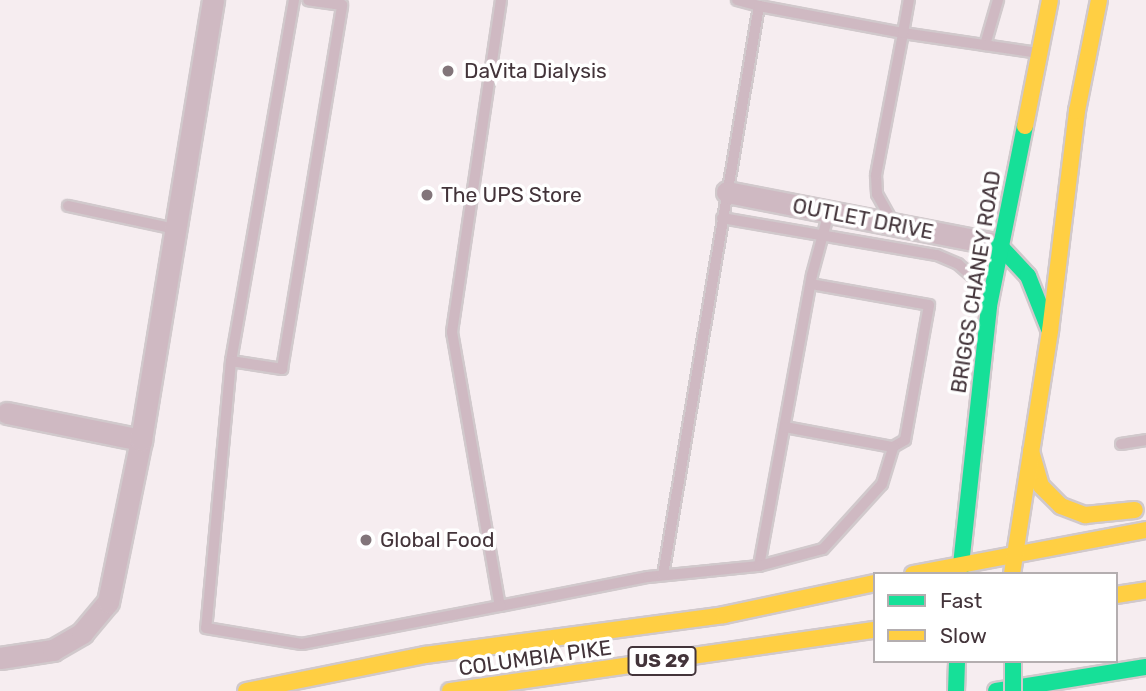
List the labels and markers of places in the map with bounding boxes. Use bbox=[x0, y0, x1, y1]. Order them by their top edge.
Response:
place label: DaVita Dialysis bbox=[464, 58, 607, 84]
marker: DaVita Dialysis bbox=[438, 61, 458, 81]
place label: The UPS Store bbox=[441, 182, 582, 208]
marker: The UPS Store bbox=[419, 187, 435, 203]
place label: Global Food bbox=[380, 527, 494, 553]
marker: Global Food bbox=[358, 532, 374, 548]

